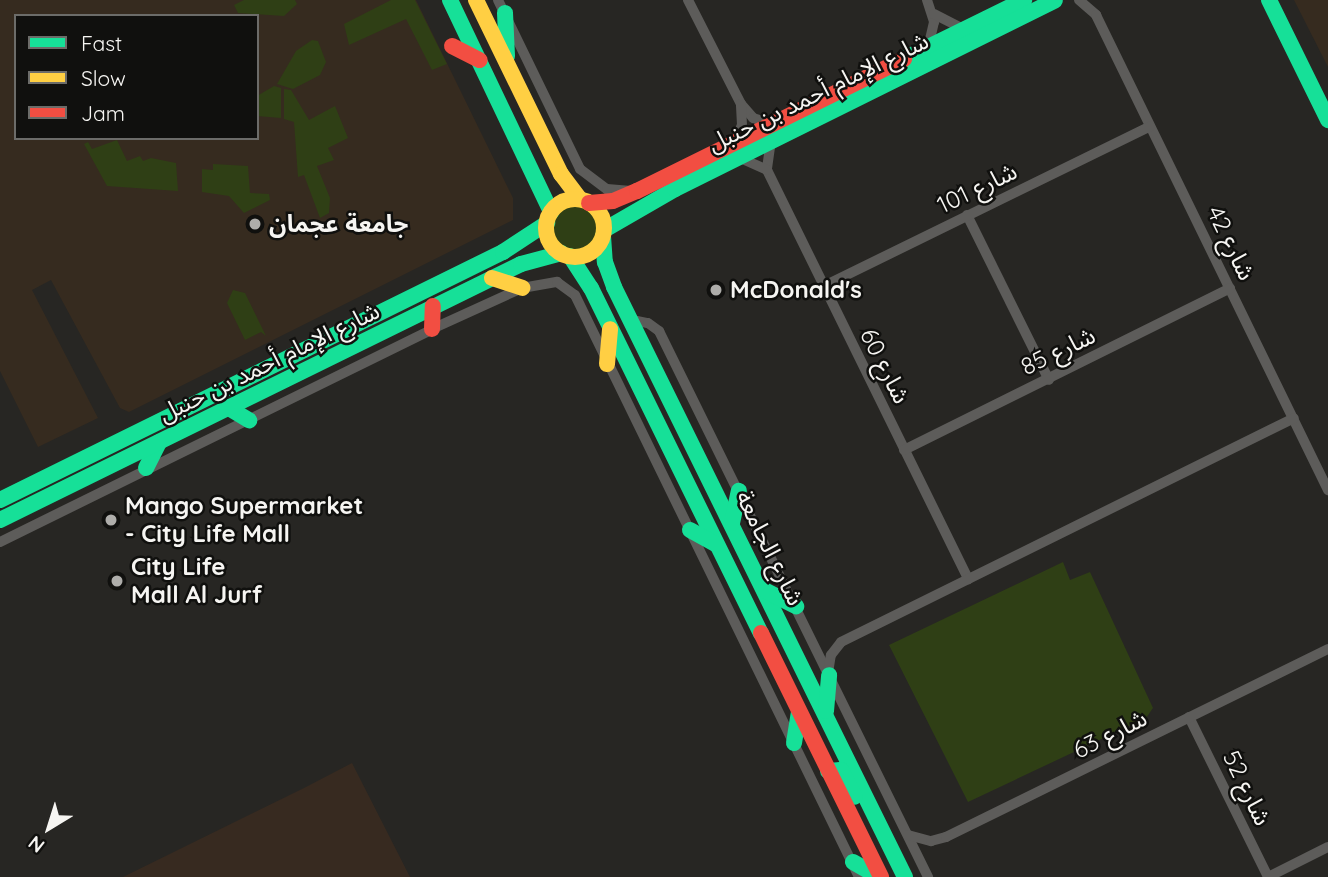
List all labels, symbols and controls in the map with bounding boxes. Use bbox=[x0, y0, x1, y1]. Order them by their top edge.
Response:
legend bbox=[14, 14, 259, 140]
street label: شارع الإمام أحمد بن حنبل bbox=[703, 26, 933, 158]
text: Fast bbox=[81, 30, 122, 56]
text: Slow bbox=[81, 65, 126, 91]
text: Jam bbox=[81, 100, 125, 126]
street label: شارع 101 bbox=[932, 156, 1022, 220]
street label: شارع 42 bbox=[1201, 201, 1261, 285]
place label: جامعة عجمان bbox=[269, 210, 408, 238]
marker: جامعة عجمان bbox=[247, 216, 263, 232]
place label: McDonald's bbox=[730, 276, 862, 304]
marker: McDonald's bbox=[708, 282, 724, 298]
street label: شارع الإمام أحمد بن حنبل bbox=[154, 296, 384, 428]
street label: شارع 85 bbox=[1016, 321, 1100, 381]
street label: شارع 60 bbox=[854, 324, 916, 408]
street label: شارع الجامعة bbox=[730, 486, 810, 610]
place label: Mango Supermarket - City Life Mall bbox=[125, 492, 363, 548]
marker: Mango Supermarket - City Life Mall bbox=[103, 512, 119, 528]
place label: City Life Mall Al Jurf bbox=[131, 553, 262, 609]
marker: City Life Mall Al Jurf bbox=[109, 573, 125, 589]
street label: شارع 63 bbox=[1068, 703, 1152, 765]
street label: شارع 52 bbox=[1217, 746, 1277, 830]
north arrow bbox=[14, 793, 84, 863]
text: N bbox=[23, 831, 49, 858]

